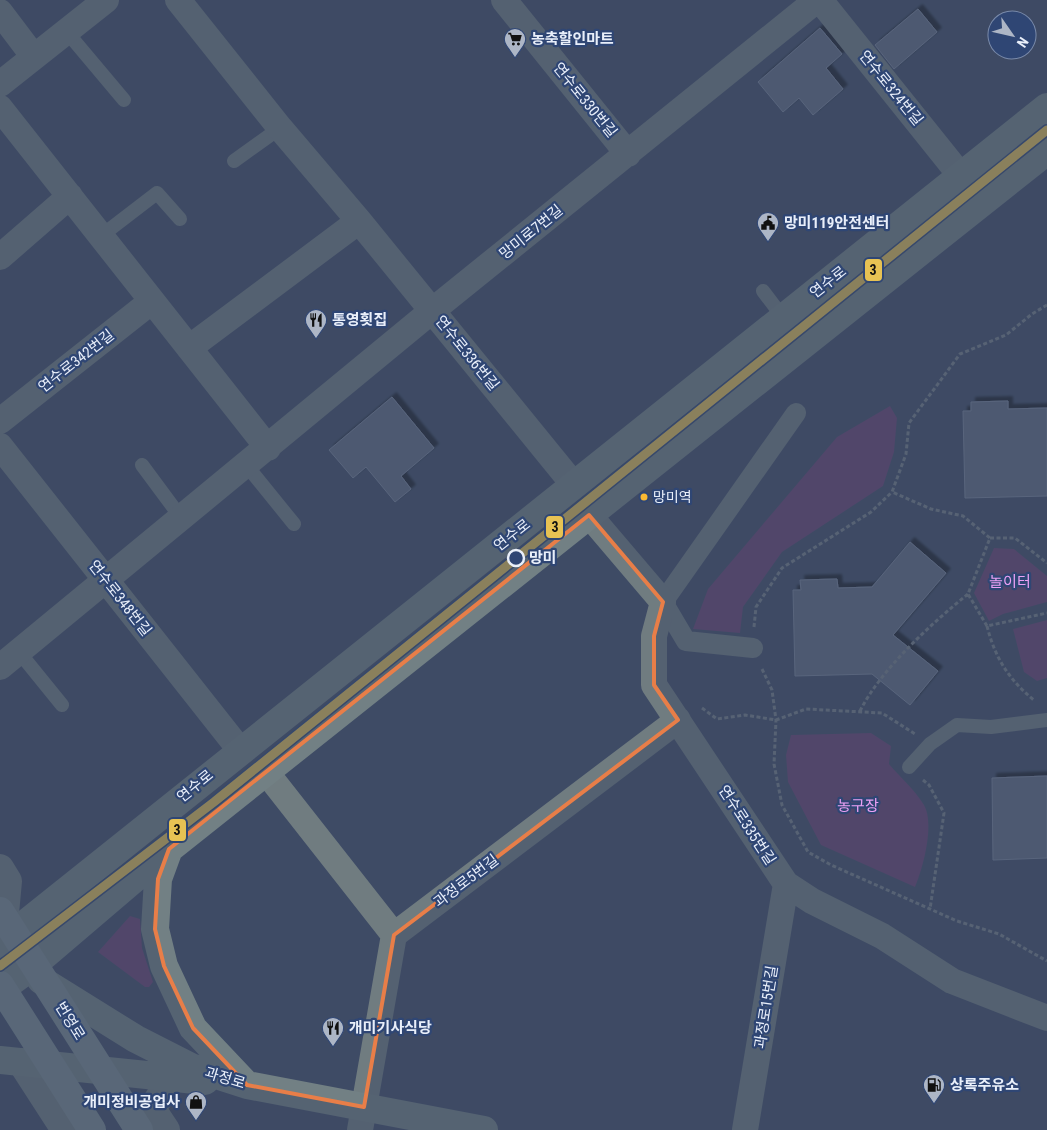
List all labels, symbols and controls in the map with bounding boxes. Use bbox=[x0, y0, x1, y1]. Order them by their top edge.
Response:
north arrow bbox=[987, 10, 1037, 60]
supermarket icon: 농축할인마트 bbox=[503, 27, 527, 58]
place label: 농축할인마트 bbox=[531, 30, 614, 48]
text: N bbox=[1014, 34, 1032, 50]
street label: 연수로324번길 bbox=[855, 47, 927, 129]
street label: 연수로330번길 bbox=[549, 59, 621, 141]
street label: 망미로7번길 bbox=[496, 201, 566, 263]
public building icon: 망미119안전센터 bbox=[756, 211, 780, 242]
place label: 망미119안전센터 bbox=[784, 214, 890, 232]
line badge: 3 bbox=[864, 258, 883, 282]
street label: 연수로 bbox=[806, 262, 850, 302]
text: 3 bbox=[869, 262, 877, 278]
restaurant icon: 통영횟집 bbox=[304, 308, 328, 339]
place label: 통영횟집 bbox=[332, 311, 387, 329]
street label: 연수로336번길 bbox=[431, 312, 503, 394]
street label: 연수로342번길 bbox=[35, 326, 117, 396]
place label: 망미역 bbox=[653, 489, 692, 505]
marker: 망미역 bbox=[639, 492, 649, 502]
street label: 연수로 bbox=[490, 515, 534, 555]
line badge: 3 bbox=[545, 515, 564, 539]
text: 3 bbox=[551, 519, 559, 535]
marker: 망미 bbox=[507, 549, 525, 567]
place label: 망미 bbox=[529, 549, 557, 567]
street label: 연수로348번길 bbox=[85, 557, 155, 639]
park label: 놀이터 bbox=[989, 573, 1031, 591]
street label: 연수로 bbox=[173, 766, 217, 806]
street label: 연수로335번길 bbox=[715, 782, 779, 868]
park label: 농구장 bbox=[837, 797, 879, 815]
line badge: 3 bbox=[168, 818, 187, 842]
text: 3 bbox=[173, 822, 181, 838]
street label: 과정로5번길 bbox=[430, 851, 502, 911]
street label: 과정로15번길 bbox=[751, 964, 781, 1050]
street label: 번영로 bbox=[51, 999, 89, 1043]
restaurant icon: 개미기사식당 bbox=[321, 1016, 345, 1047]
place label: 개미기사식당 bbox=[349, 1019, 432, 1037]
street label: 과정로 bbox=[203, 1063, 247, 1093]
fuel station icon: 상록주유소 bbox=[922, 1073, 946, 1104]
place label: 상록주유소 bbox=[950, 1076, 1019, 1094]
shop icon: 개미정비공업사 bbox=[184, 1090, 208, 1121]
place label: 개미정비공업사 bbox=[83, 1093, 180, 1111]

